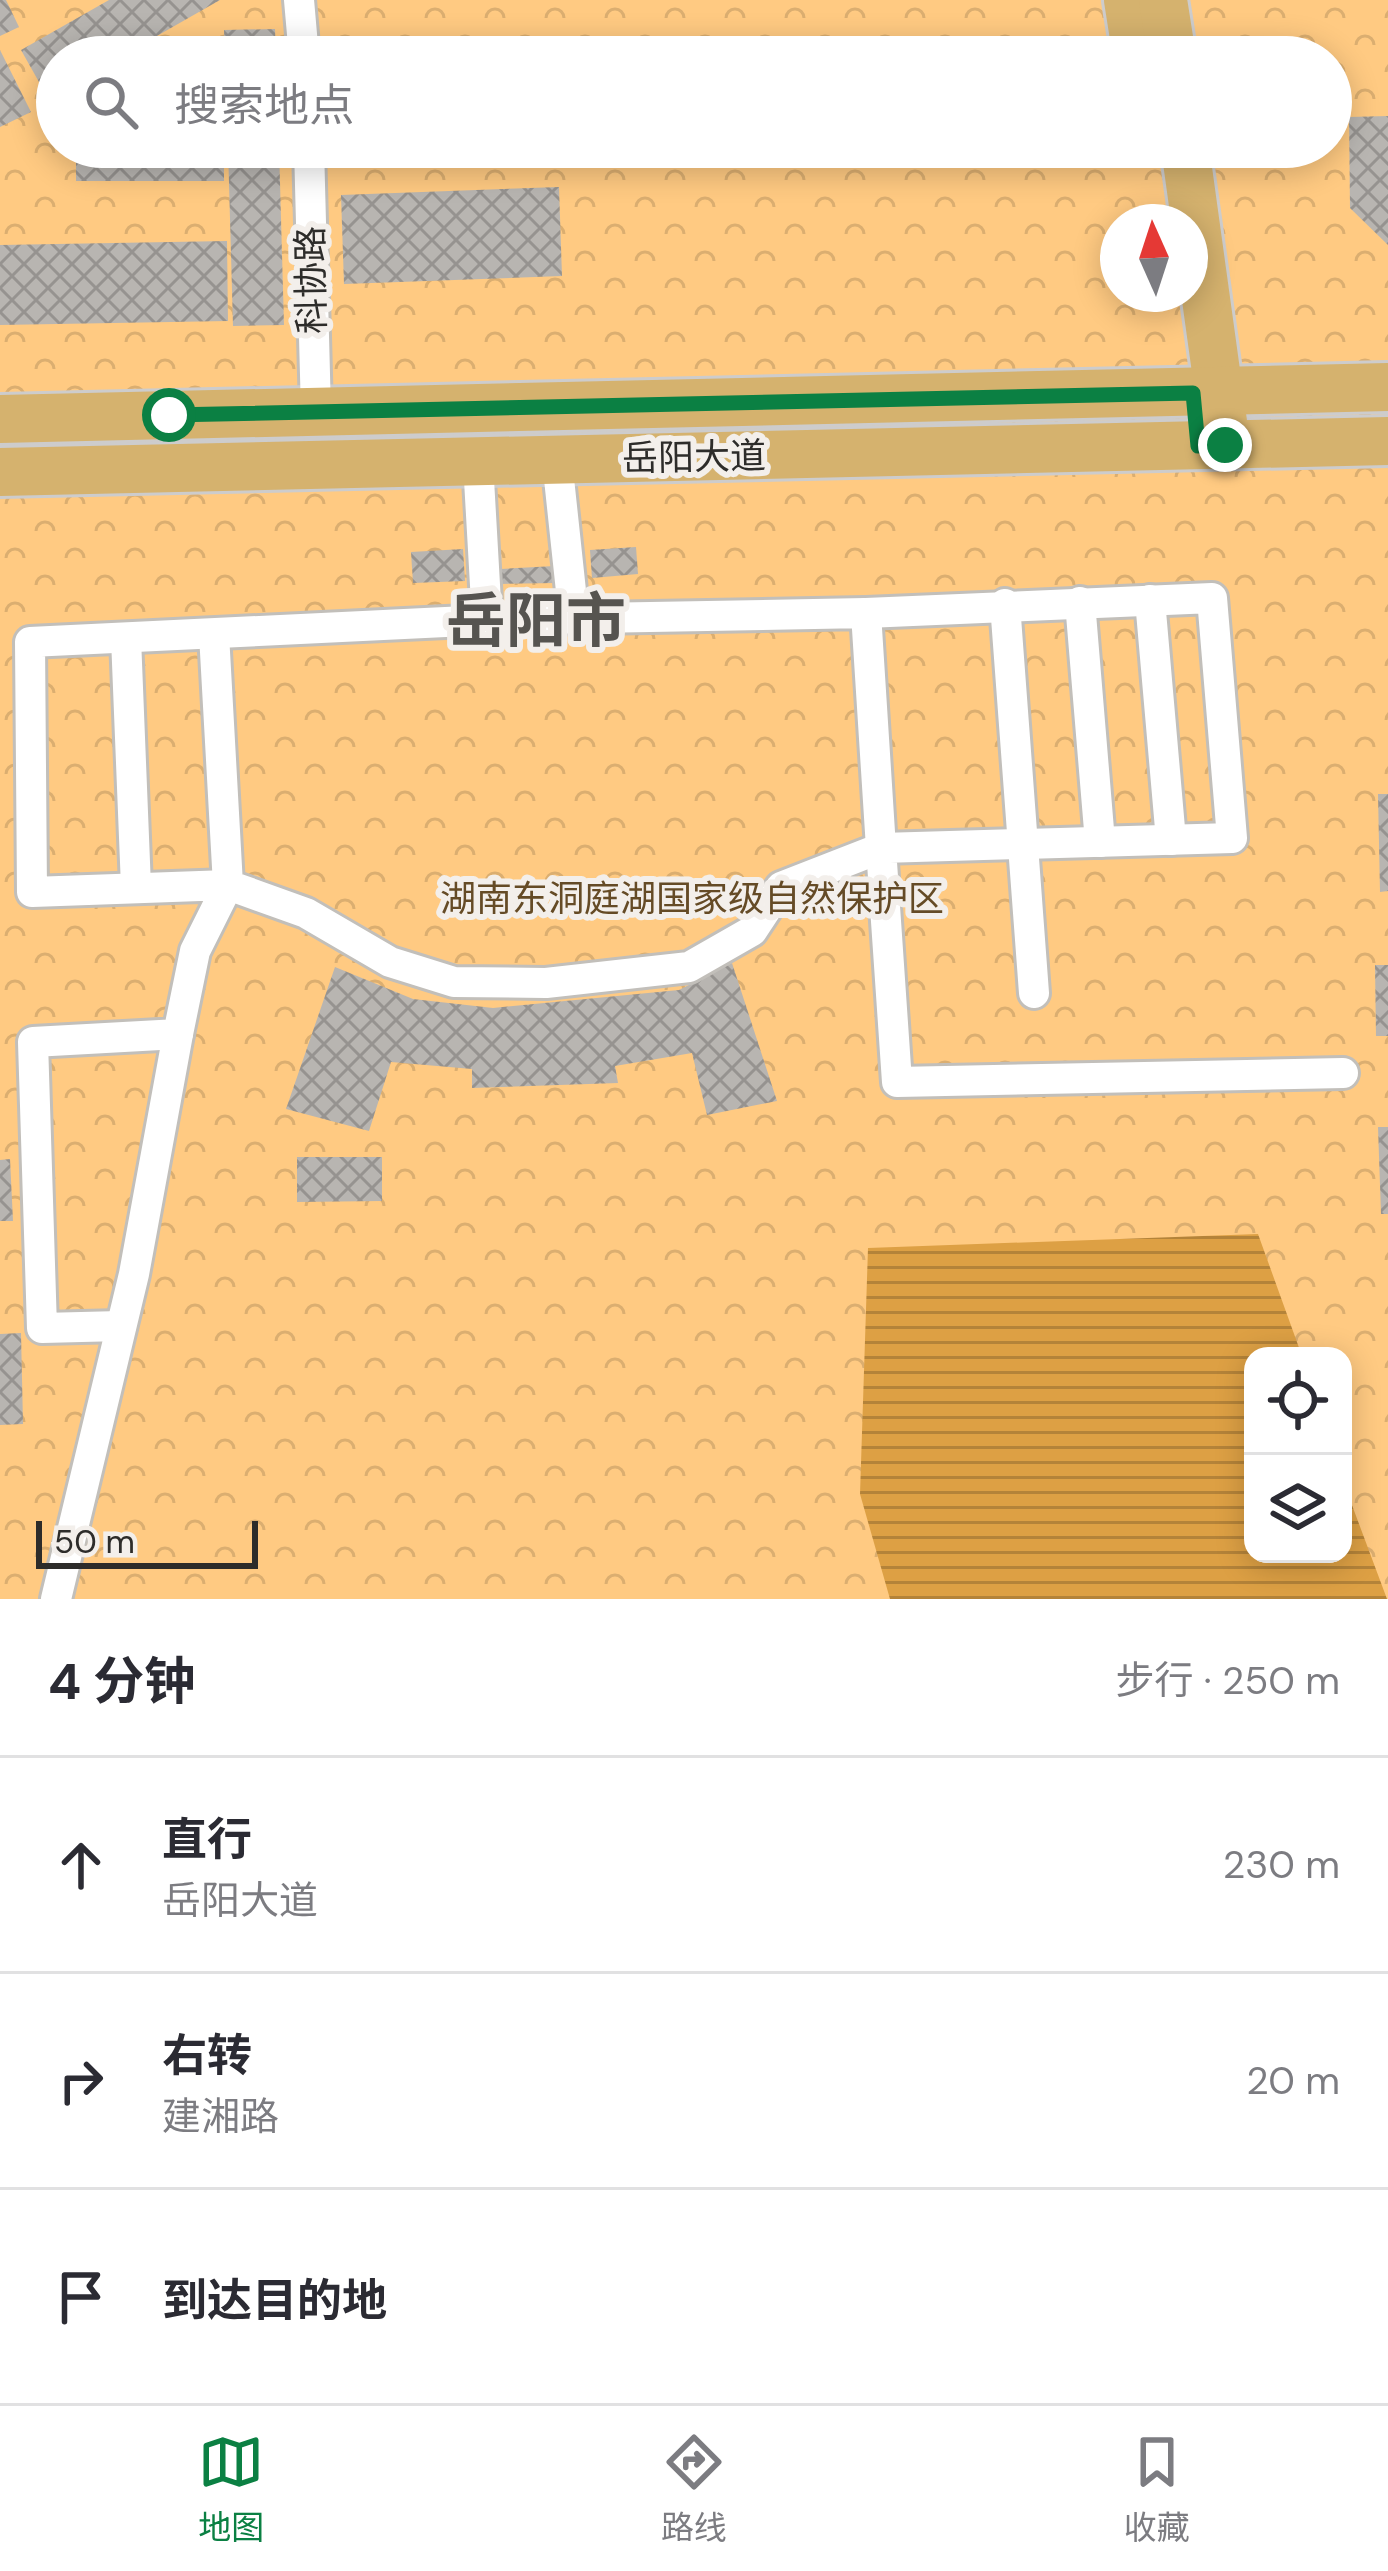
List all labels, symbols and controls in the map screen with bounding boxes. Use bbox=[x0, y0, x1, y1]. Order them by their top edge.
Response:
search box bbox=[36, 36, 1352, 168]
icon: search bbox=[78, 69, 144, 135]
text: 搜索地点 bbox=[174, 76, 354, 135]
north arrow bbox=[1100, 204, 1208, 312]
street label: 科协路 bbox=[287, 226, 335, 334]
route start bbox=[142, 388, 196, 442]
route end bbox=[1198, 418, 1252, 472]
street label: 岳阳大道 bbox=[622, 432, 766, 482]
district label: 岳阳市 bbox=[446, 582, 626, 661]
park label: 湖南东洞庭湖国家级自然保护区 bbox=[440, 875, 944, 922]
map controls bbox=[1244, 1347, 1352, 1563]
button: locate bbox=[1244, 1347, 1352, 1455]
button: layers bbox=[1244, 1455, 1352, 1563]
scale bar bbox=[36, 1515, 258, 1568]
text: 50 m bbox=[54, 1520, 135, 1563]
text: 4 分钟 bbox=[48, 1648, 195, 1715]
text: 步行 · 250 m bbox=[1115, 1655, 1340, 1706]
text: 直行 bbox=[162, 1810, 252, 1869]
icon: ahead bbox=[48, 1832, 114, 1898]
text: 230 m bbox=[1223, 1839, 1340, 1890]
text: 岳阳大道 bbox=[162, 1875, 318, 1926]
text: 右转 bbox=[162, 2026, 252, 2085]
icon: right bbox=[48, 2048, 114, 2114]
text: 20 m bbox=[1246, 2055, 1340, 2106]
text: 建湘路 bbox=[162, 2091, 279, 2142]
icon: arrive bbox=[48, 2264, 114, 2330]
text: 到达目的地 bbox=[162, 2271, 387, 2330]
tab: 地图 bbox=[198, 2429, 264, 2549]
tab: 路线 bbox=[661, 2429, 727, 2549]
tab: 收藏 bbox=[1124, 2429, 1190, 2549]

